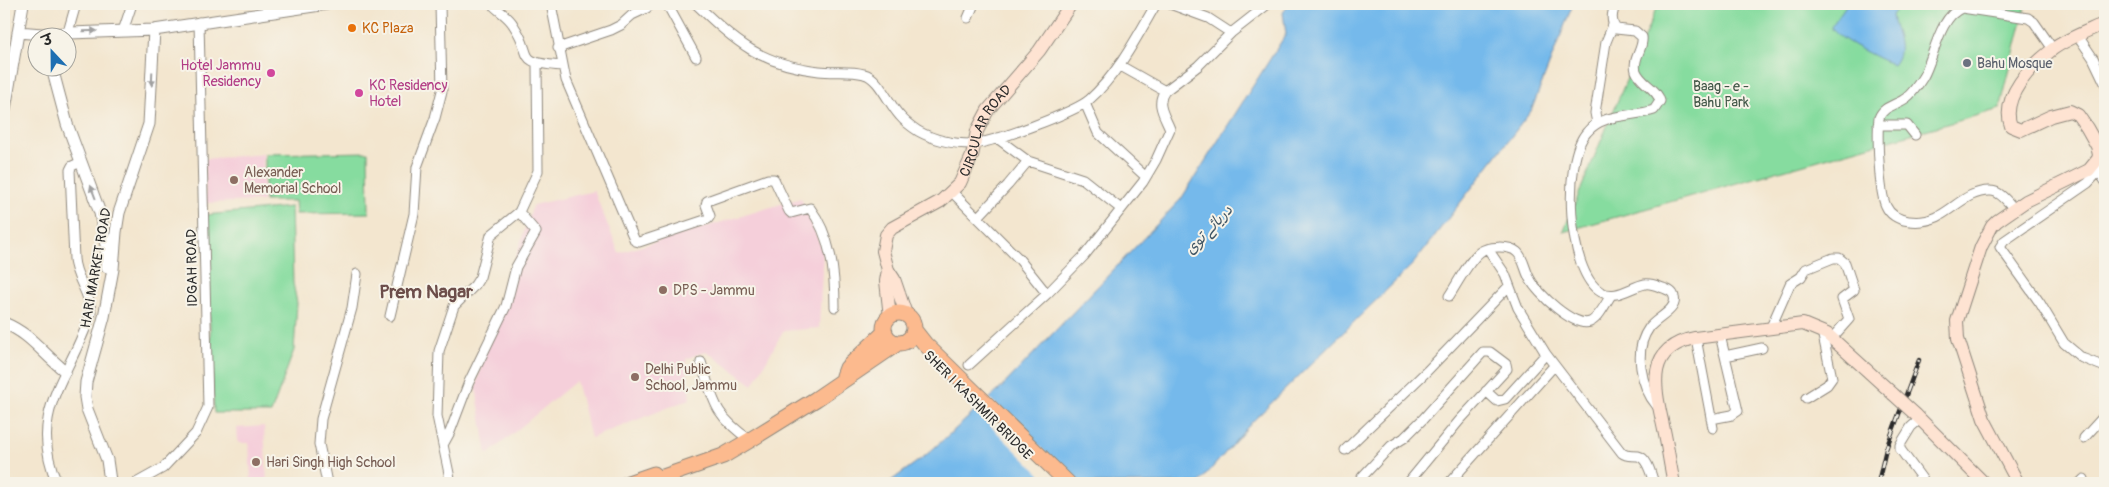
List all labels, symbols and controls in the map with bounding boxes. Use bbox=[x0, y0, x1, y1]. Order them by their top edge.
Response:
place label: KC Plaza bbox=[362, 20, 414, 37]
marker: KC Plaza bbox=[346, 22, 358, 34]
one-way arrow bbox=[83, 27, 99, 35]
north arrow bbox=[28, 28, 78, 78]
text: उ bbox=[38, 30, 56, 51]
place label: Bahu Mosque bbox=[1977, 55, 2053, 72]
place label: Hotel Jammu Residency bbox=[181, 57, 261, 90]
marker: Bahu Mosque bbox=[1961, 57, 1973, 69]
marker: Hotel Jammu Residency bbox=[265, 67, 277, 79]
one-way arrow bbox=[148, 71, 156, 87]
place label: KC Residency Hotel bbox=[369, 77, 448, 110]
park label: Baag - e - Bahu Park bbox=[1693, 78, 1749, 111]
street label: CIRCULAR ROAD bbox=[956, 81, 1015, 179]
marker: KC Residency Hotel bbox=[353, 87, 365, 99]
place label: Alexander Memorial School bbox=[244, 164, 341, 197]
marker: Alexander Memorial School bbox=[228, 174, 240, 186]
one-way arrow bbox=[88, 185, 96, 199]
water label: دریائے توی bbox=[1181, 201, 1237, 259]
street label: HARI MARKET ROAD bbox=[77, 206, 115, 329]
street label: IDGAH ROAD bbox=[183, 229, 201, 307]
district label: Prem Nagar bbox=[379, 280, 473, 304]
place label: DPS - Jammu bbox=[673, 282, 755, 299]
marker: DPS - Jammu bbox=[657, 284, 669, 296]
street label: SHER I KASHMIR BRIDGE bbox=[920, 347, 1036, 463]
place label: Delhi Public School, Jammu bbox=[645, 361, 737, 394]
marker: Delhi Public School, Jammu bbox=[629, 371, 641, 383]
place label: Hari Singh High School bbox=[266, 454, 395, 471]
marker: Hari Singh High School bbox=[250, 456, 262, 468]

